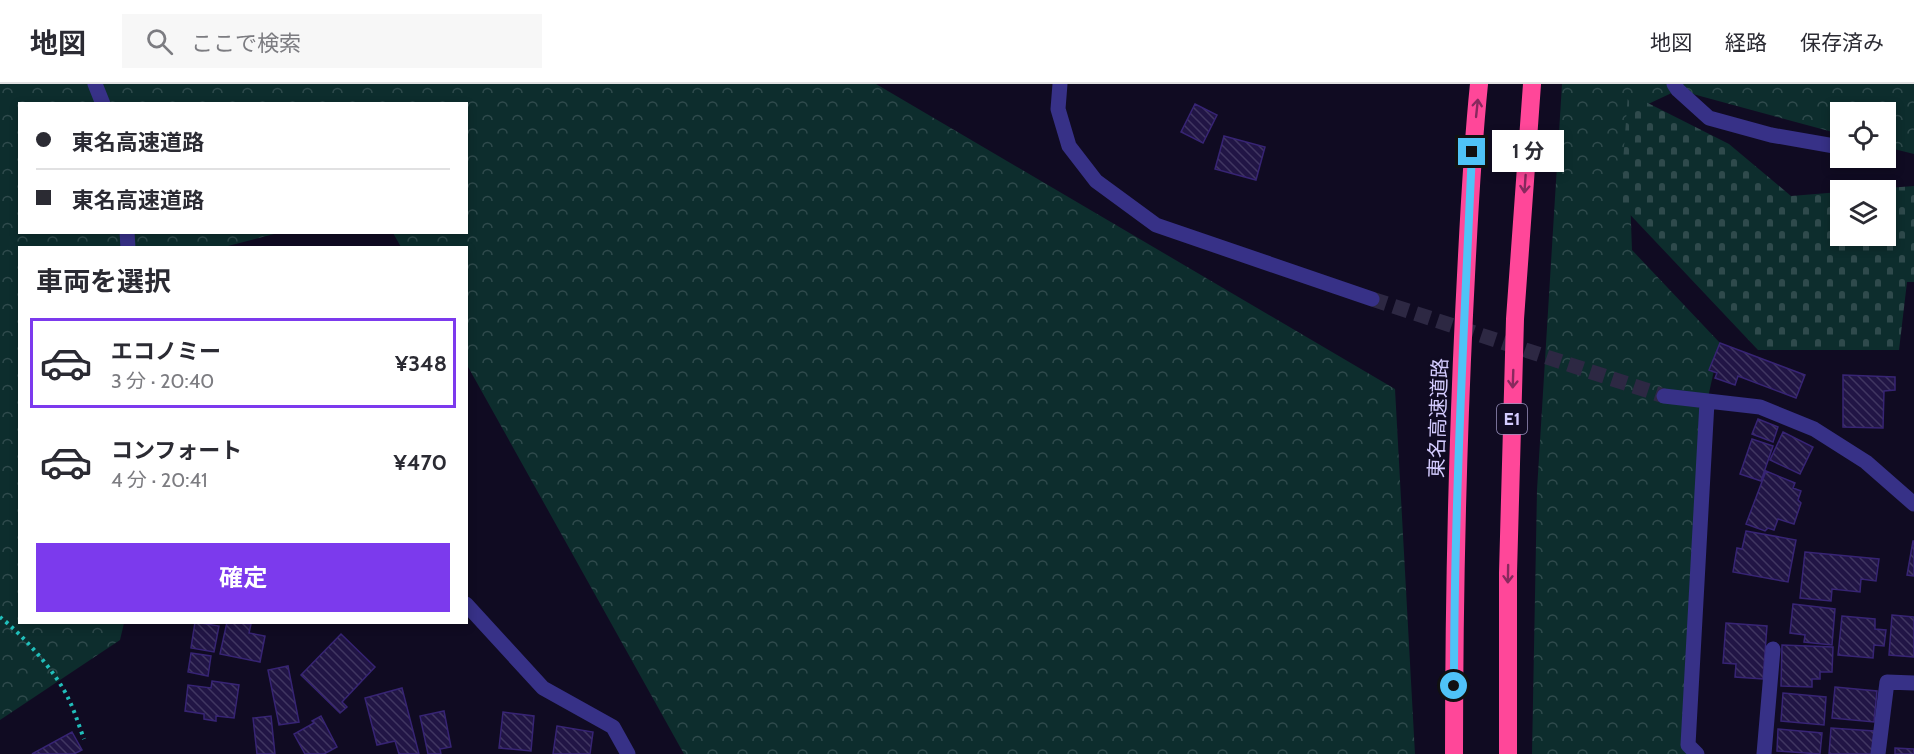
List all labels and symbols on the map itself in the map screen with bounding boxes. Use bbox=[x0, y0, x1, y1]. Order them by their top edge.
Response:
one-way arrow bbox=[1472, 99, 1483, 119]
callout: 1 分 bbox=[1493, 131, 1565, 173]
route end bbox=[1458, 138, 1485, 165]
one-way arrow bbox=[1519, 174, 1530, 194]
street label: 東名高速道路 bbox=[1424, 358, 1452, 478]
one-way arrow bbox=[1508, 368, 1519, 388]
road number: E1 bbox=[1497, 404, 1527, 434]
one-way arrow bbox=[1502, 563, 1514, 583]
route start bbox=[1440, 672, 1467, 699]

